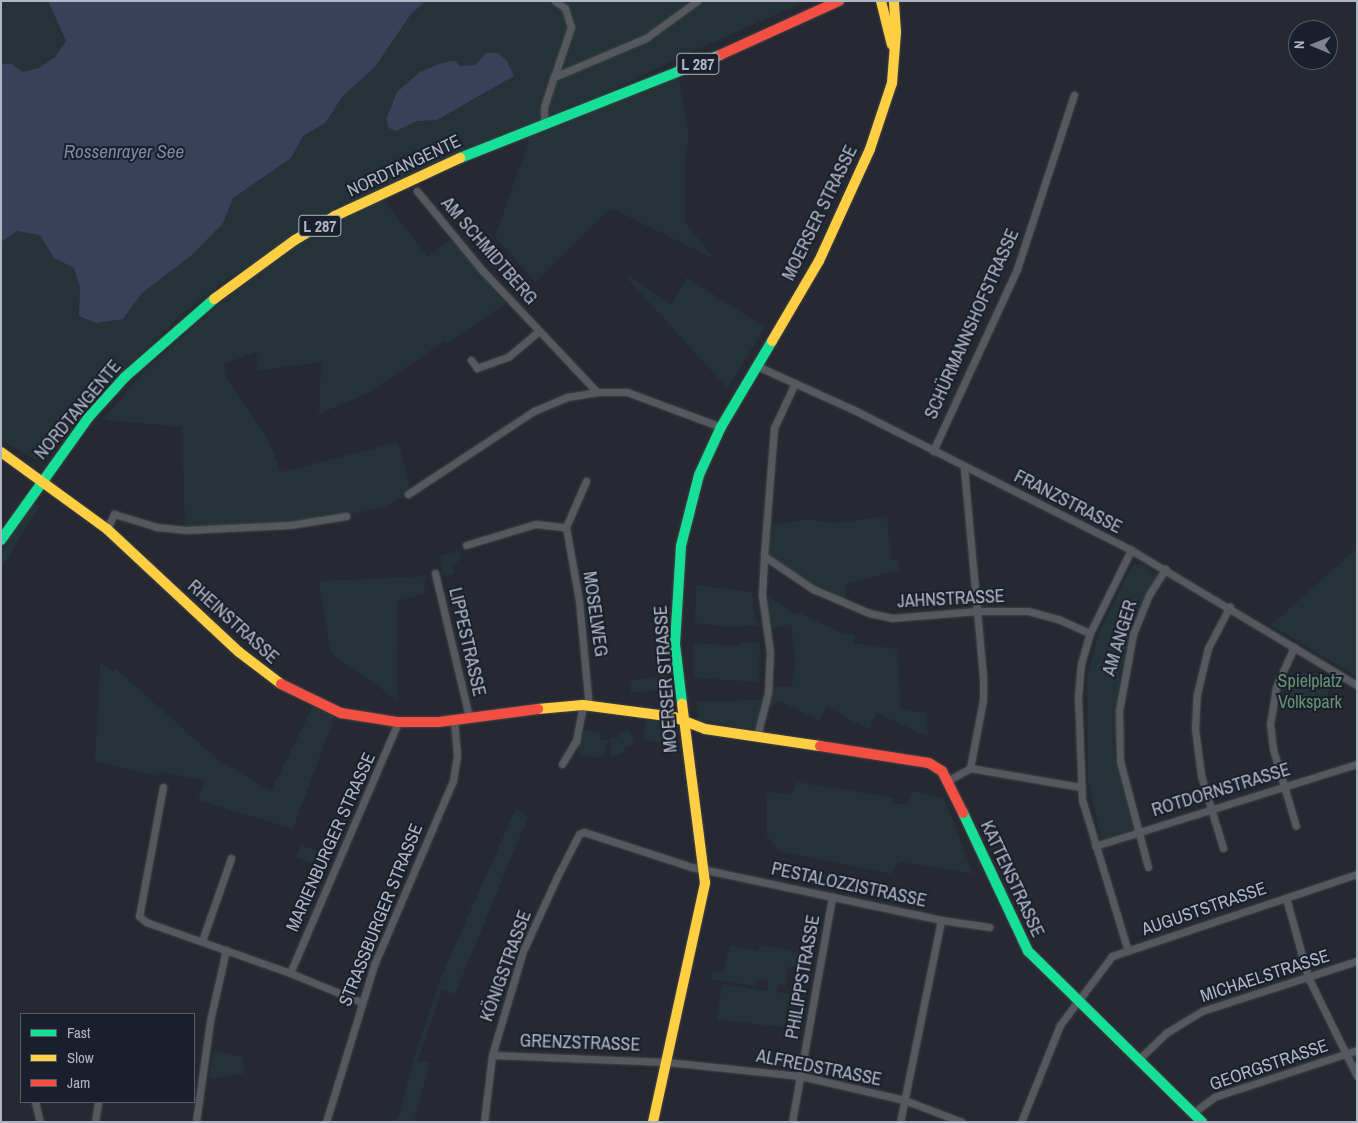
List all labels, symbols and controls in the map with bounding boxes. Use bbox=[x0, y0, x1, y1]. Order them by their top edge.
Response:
north arrow bbox=[1288, 20, 1338, 70]
text: N bbox=[1290, 40, 1308, 49]
road number: L 287 bbox=[676, 51, 720, 78]
street label: NORDTANGENTE bbox=[344, 130, 464, 202]
water label: Rossenrayer See bbox=[64, 141, 184, 163]
street label: MOERSER STRASSE bbox=[778, 142, 862, 284]
street label: AM SCHMIDTBERG bbox=[436, 193, 542, 309]
road number: L 287 bbox=[298, 212, 342, 240]
street label: SCHÜRMANNSHOFSTRASSE bbox=[920, 226, 1024, 422]
street label: NORDTANGENTE bbox=[30, 356, 126, 464]
street label: FRANZSTRASSE bbox=[1010, 466, 1126, 538]
street label: MOSELWEG bbox=[578, 570, 612, 658]
street label: RHEINSTRASSE bbox=[183, 576, 283, 668]
street label: JAHNSTRASSE bbox=[897, 585, 1005, 613]
street label: LIPPESTRASSE bbox=[444, 586, 490, 698]
street label: AM ANGER bbox=[1098, 597, 1142, 679]
street label: MOERSER STRASSE bbox=[650, 605, 682, 753]
park label: Spielplatz Volkspark bbox=[1278, 671, 1342, 714]
street label: MARIENBURGER STRASSE bbox=[282, 749, 380, 935]
street label: ROTDORNSTRASSE bbox=[1149, 759, 1293, 821]
street label: KATTENSTRASSE bbox=[976, 817, 1048, 941]
street label: STRASSBURGER STRASSE bbox=[334, 820, 428, 1010]
street label: PESTALOZZISTRASSE bbox=[769, 858, 929, 912]
street label: AUGUSTSTRASSE bbox=[1139, 878, 1269, 940]
street label: KÖNIGSTRASSE bbox=[476, 908, 536, 1024]
street label: PHILIPPSTRASSE bbox=[781, 913, 825, 1041]
street label: MICHAELSTRASSE bbox=[1198, 945, 1332, 1007]
legend bbox=[20, 1013, 195, 1103]
text: Fast bbox=[67, 1022, 90, 1043]
street label: GRENZSTRASSE bbox=[519, 1030, 641, 1056]
street label: GEORGSTRASSE bbox=[1207, 1035, 1331, 1095]
street label: ALFREDSTRASSE bbox=[755, 1045, 883, 1091]
text: Slow bbox=[67, 1047, 94, 1068]
text: Jam bbox=[67, 1072, 90, 1093]

